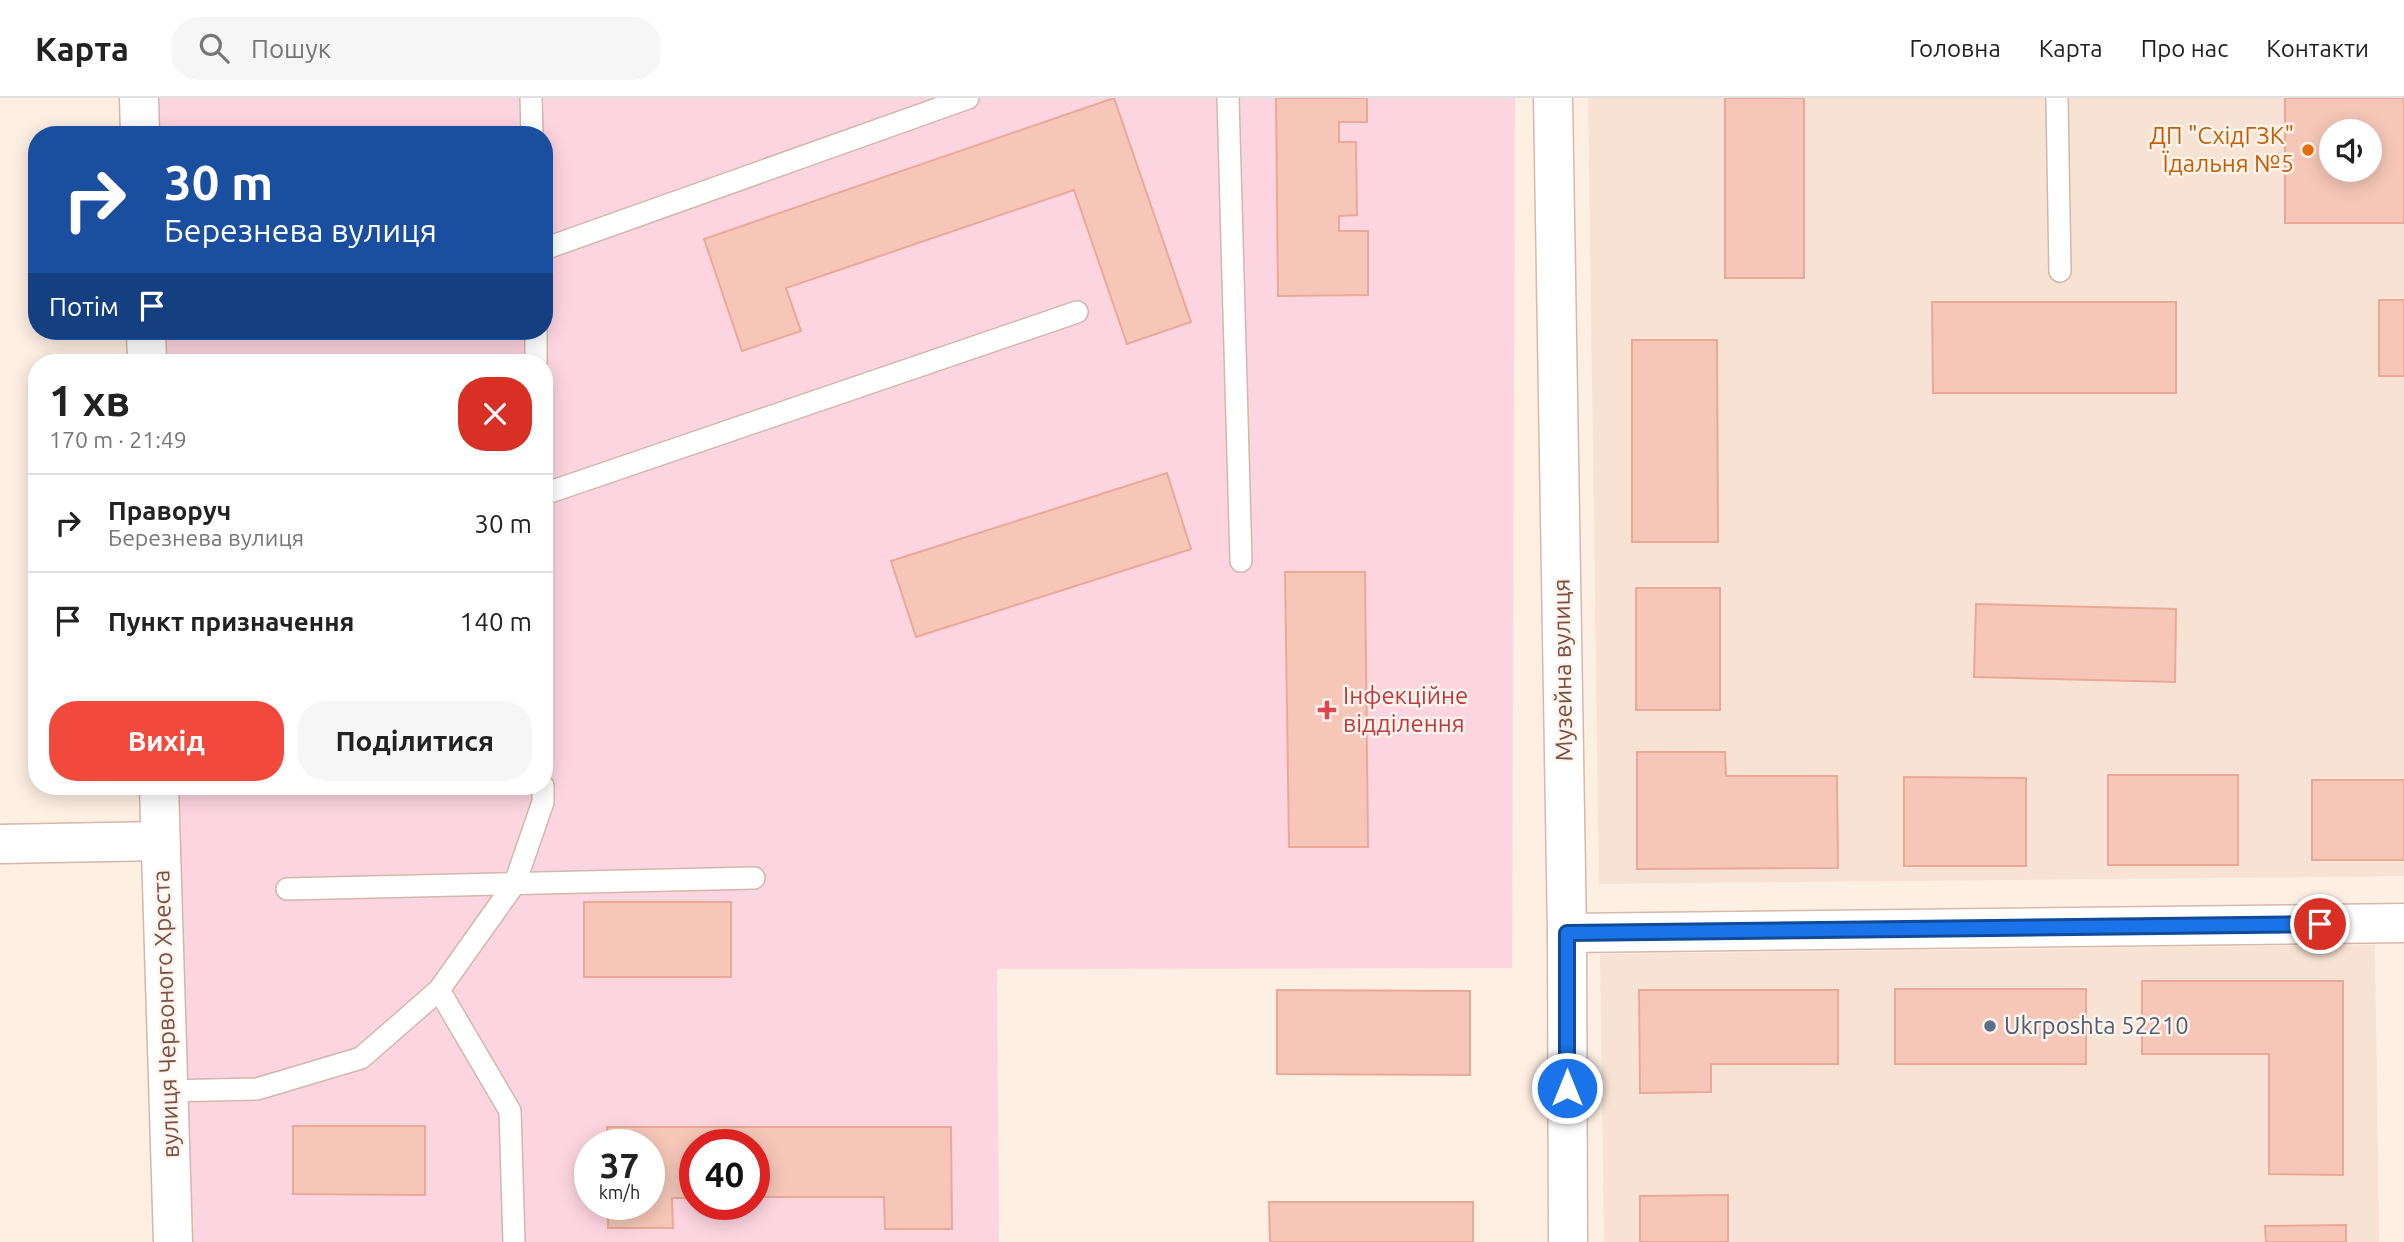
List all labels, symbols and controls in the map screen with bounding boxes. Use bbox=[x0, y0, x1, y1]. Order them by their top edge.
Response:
search box bbox=[171, 17, 661, 80]
icon: search bbox=[195, 29, 233, 67]
text: Карта bbox=[35, 30, 129, 67]
text: Пошук bbox=[251, 34, 331, 63]
text: Головна bbox=[1909, 35, 2001, 62]
text: Карта bbox=[2039, 35, 2103, 62]
text: Про нас bbox=[2141, 35, 2228, 62]
text: Контакти bbox=[2266, 35, 2369, 62]
map controls bbox=[2319, 119, 2382, 182]
button: sound bbox=[2319, 119, 2382, 182]
place label: ДП "СхідГЗК" Їдальня №5 bbox=[2149, 122, 2294, 177]
marker: ДП "СхідГЗК" Їдальня №5 bbox=[2300, 142, 2316, 158]
icon: right bbox=[49, 154, 140, 245]
text: 30 m bbox=[164, 154, 273, 209]
text: Березнева вулиця bbox=[164, 212, 437, 248]
icon: arrive bbox=[133, 287, 171, 325]
text: Потім bbox=[49, 292, 119, 321]
text: 1 хв bbox=[49, 377, 130, 424]
button: close bbox=[458, 377, 532, 451]
text: 170 m · 21:49 bbox=[49, 427, 187, 452]
text: Праворуч bbox=[108, 496, 231, 525]
icon: right bbox=[49, 504, 87, 542]
text: 30 m bbox=[474, 509, 532, 538]
text: Березнева вулиця bbox=[108, 525, 304, 550]
street label: Музейна вулиця bbox=[1547, 578, 1578, 762]
icon: arrive bbox=[49, 602, 87, 640]
text: Пункт призначення bbox=[108, 607, 354, 636]
text: 140 m bbox=[460, 607, 532, 636]
place label: Інфекційне відділення bbox=[1343, 682, 1468, 737]
marker: Інфекційне відділення bbox=[1317, 700, 1337, 720]
button: Вихід bbox=[49, 701, 284, 781]
button: Поділитися bbox=[298, 701, 532, 781]
street label: вулиця Червоного Хреста bbox=[147, 870, 184, 1159]
pin bbox=[2290, 894, 2350, 954]
icon: arrive bbox=[2301, 905, 2339, 943]
place label: Ukrposhta 52210 bbox=[2004, 1012, 2189, 1039]
marker: Ukrposhta 52210 bbox=[1982, 1018, 1998, 1034]
position arrow bbox=[1530, 1051, 1604, 1125]
speed limit sign: 40 bbox=[679, 1129, 770, 1220]
text: 37 bbox=[600, 1145, 639, 1185]
text: km/h bbox=[599, 1182, 640, 1202]

